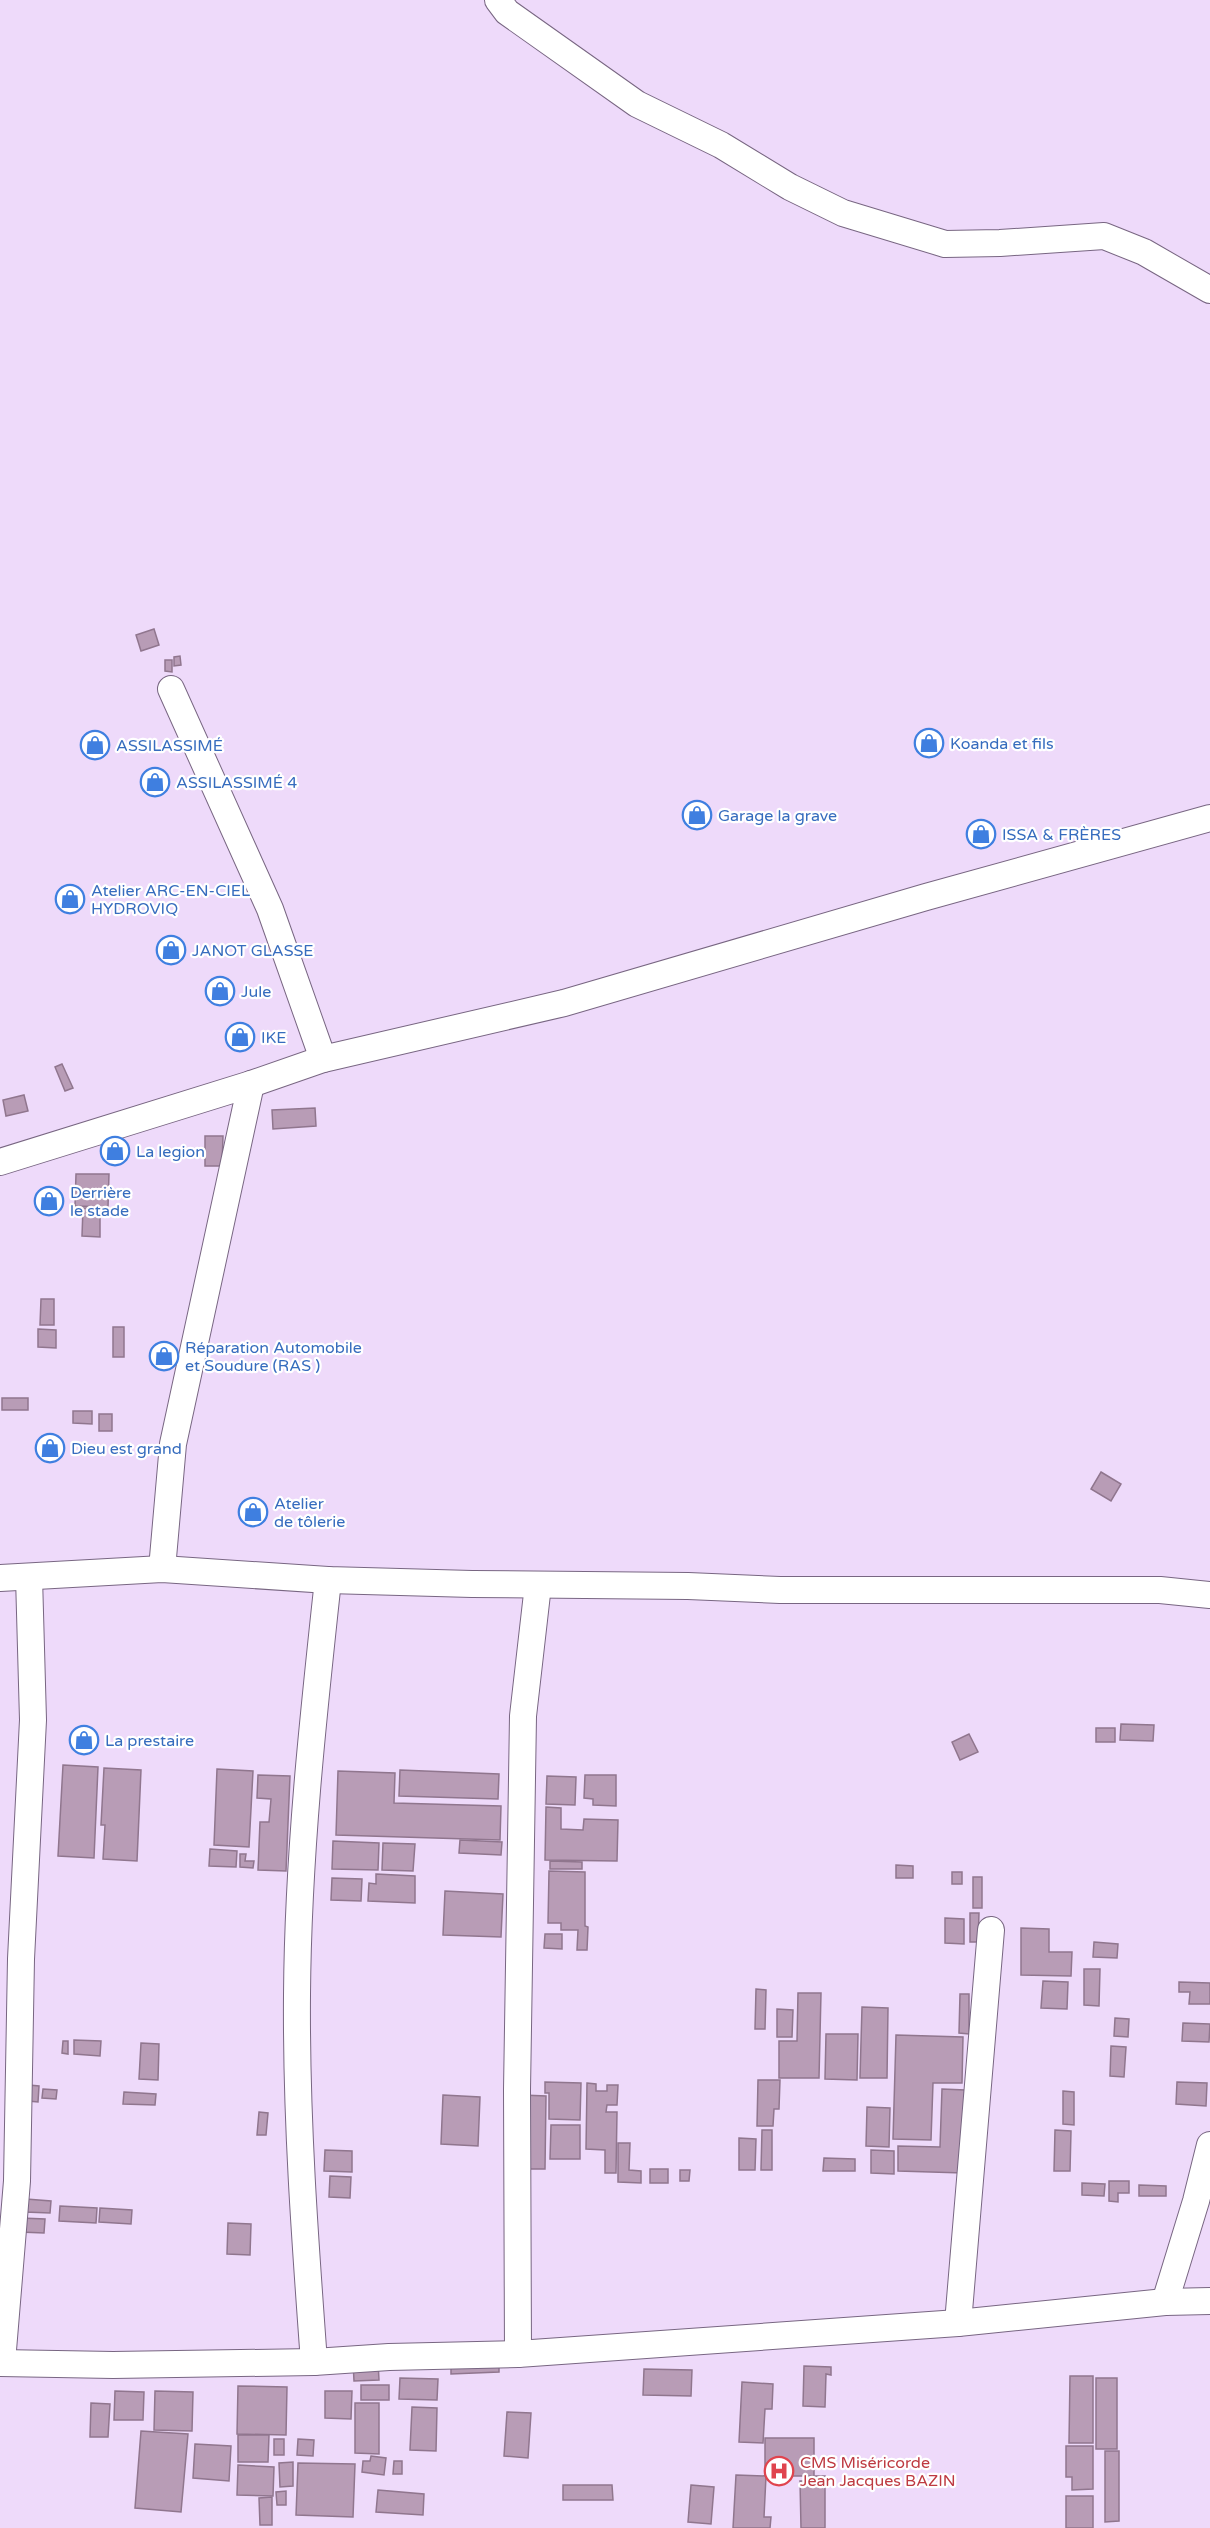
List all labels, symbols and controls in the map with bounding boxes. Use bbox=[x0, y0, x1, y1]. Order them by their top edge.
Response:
shop icon: Koanda et fils bbox=[913, 727, 945, 759]
shop icon: ASSILASSIMÉ bbox=[79, 729, 111, 761]
place label: Koanda et fils bbox=[950, 734, 1054, 754]
place label: ASSILASSIMÉ bbox=[116, 736, 223, 756]
shop icon: ASSILASSIMÉ 4 bbox=[139, 766, 171, 798]
place label: ASSILASSIMÉ 4 bbox=[176, 773, 297, 793]
shop icon: Garage la grave bbox=[681, 799, 713, 831]
place label: Garage la grave bbox=[718, 806, 837, 826]
shop icon: ISSA & FRÈRES bbox=[965, 818, 997, 850]
place label: ISSA & FRÈRES bbox=[1002, 825, 1121, 845]
place label: Atelier ARC-EN-CIEL HYDROVIQ bbox=[91, 881, 250, 919]
shop icon: Atelier ARC-EN-CIEL HYDROVIQ bbox=[54, 883, 86, 915]
shop icon: JANOT GLASSE bbox=[155, 934, 187, 966]
place label: JANOT GLASSE bbox=[192, 941, 314, 961]
shop icon: Jule bbox=[204, 975, 236, 1007]
place label: Jule bbox=[241, 982, 271, 1002]
shop icon: IKE bbox=[224, 1021, 256, 1053]
place label: IKE bbox=[261, 1028, 287, 1048]
shop icon: La legion bbox=[99, 1135, 131, 1167]
place label: La legion bbox=[136, 1142, 205, 1162]
place label: Derrière le stade bbox=[70, 1183, 131, 1221]
shop icon: Derrière le stade bbox=[33, 1185, 65, 1217]
place label: Réparation Automobile et Soudure (RAS ) bbox=[185, 1338, 362, 1376]
shop icon: Réparation Automobile et Soudure (RAS ) bbox=[148, 1340, 180, 1372]
shop icon: Dieu est grand bbox=[34, 1432, 66, 1464]
place label: Dieu est grand bbox=[71, 1439, 182, 1459]
place label: Atelier de tôlerie bbox=[274, 1494, 345, 1532]
shop icon: Atelier de tôlerie bbox=[237, 1496, 269, 1528]
shop icon: La prestaire bbox=[68, 1724, 100, 1756]
place label: La prestaire bbox=[105, 1731, 194, 1751]
place label: CMS Miséricorde Jean Jacques BAZIN bbox=[800, 2453, 956, 2491]
hospital icon: CMS Miséricorde Jean Jacques BAZIN bbox=[763, 2455, 795, 2487]

